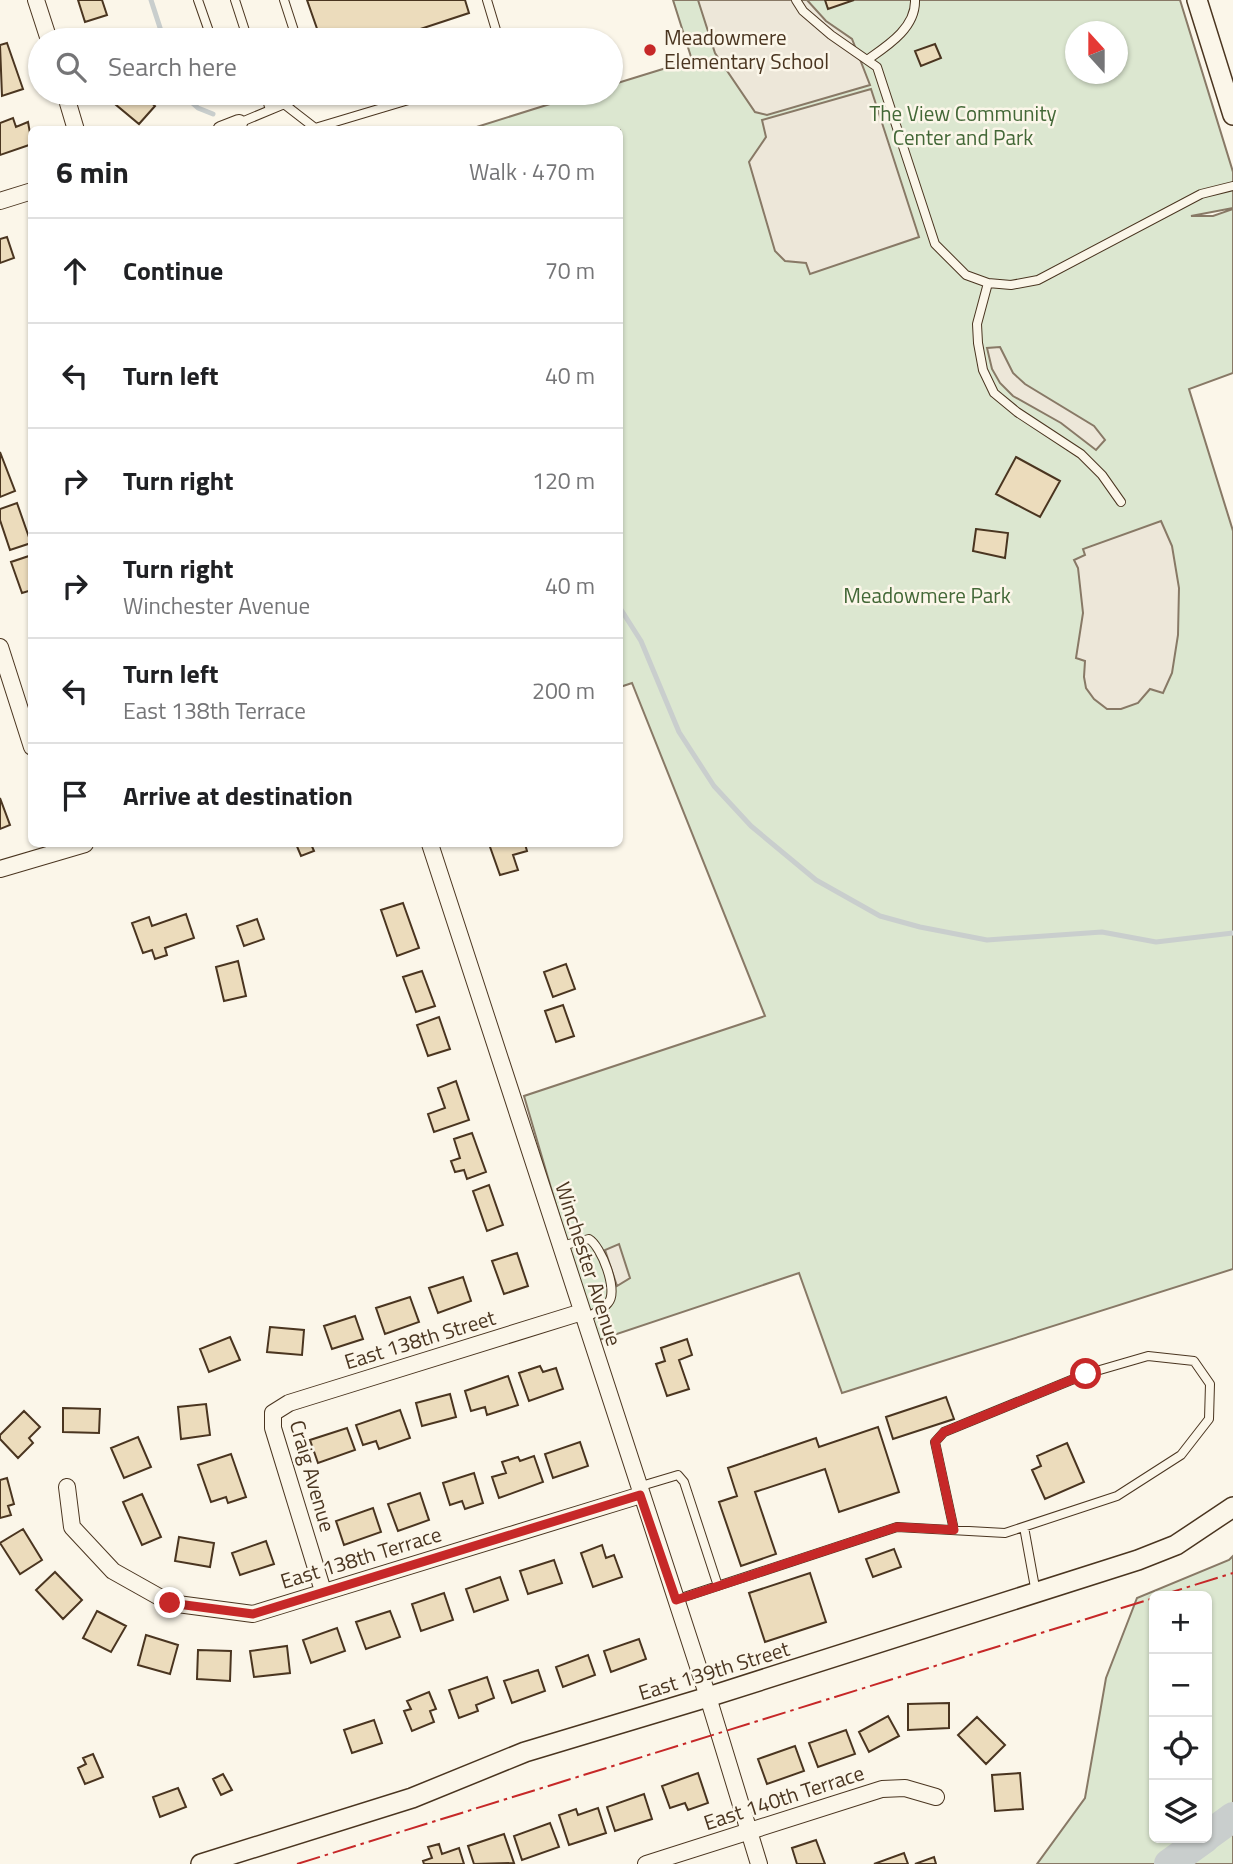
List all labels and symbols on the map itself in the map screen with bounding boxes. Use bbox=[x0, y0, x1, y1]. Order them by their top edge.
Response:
place label: Meadowmere Elementary School bbox=[664, 21, 829, 77]
north arrow bbox=[1065, 21, 1128, 84]
marker: Meadowmere Elementary School bbox=[642, 42, 658, 58]
park label: The View Community Center and Park bbox=[869, 97, 1057, 153]
park label: Meadowmere Park bbox=[843, 579, 1011, 611]
street label: Winchester Avenue bbox=[547, 1178, 631, 1350]
street label: East 138th Street bbox=[340, 1301, 500, 1377]
route start bbox=[1070, 1358, 1101, 1389]
street label: Craig Avenue bbox=[282, 1416, 344, 1535]
street label: East 138th Terrace bbox=[276, 1517, 445, 1597]
route end bbox=[154, 1587, 185, 1618]
street label: East 139th Street bbox=[634, 1632, 794, 1708]
street label: East 140th Terrace bbox=[699, 1756, 868, 1838]

